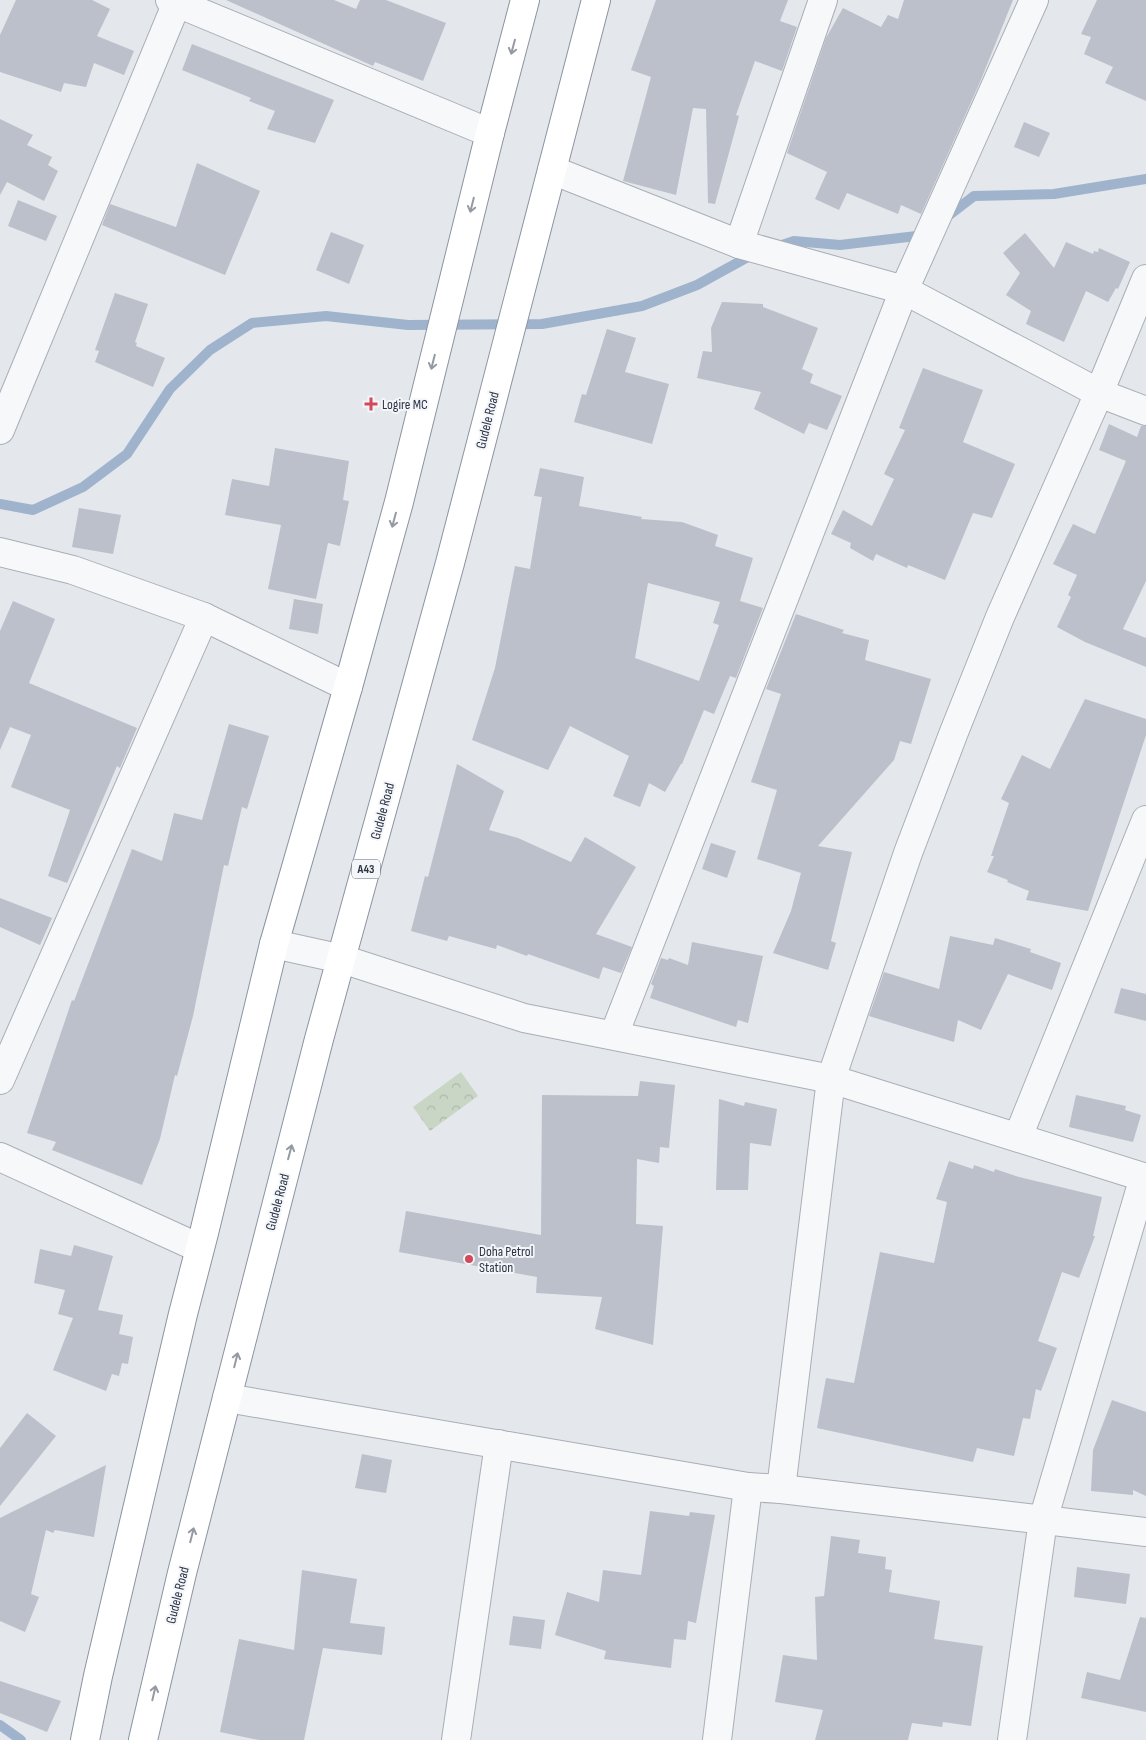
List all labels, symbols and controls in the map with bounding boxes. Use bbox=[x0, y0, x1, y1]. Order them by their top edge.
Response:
one-way arrow bbox=[507, 39, 517, 55]
one-way arrow bbox=[467, 196, 477, 212]
one-way arrow bbox=[428, 354, 438, 370]
street label: Gudele Road bbox=[472, 390, 503, 450]
place label: Logire MC bbox=[382, 396, 428, 413]
marker: Logire MC bbox=[364, 397, 378, 411]
one-way arrow bbox=[389, 512, 398, 528]
street label: Gudele Road bbox=[367, 781, 398, 841]
road number: A43 bbox=[352, 860, 380, 879]
one-way arrow bbox=[286, 1144, 295, 1160]
street label: Gudele Road bbox=[262, 1172, 293, 1232]
place label: Doha Petrol Station bbox=[479, 1243, 533, 1276]
marker: Doha Petrol Station bbox=[463, 1253, 475, 1265]
one-way arrow bbox=[232, 1353, 242, 1369]
one-way arrow bbox=[188, 1527, 197, 1543]
street label: Gudele Road bbox=[162, 1565, 193, 1625]
one-way arrow bbox=[150, 1685, 159, 1701]

